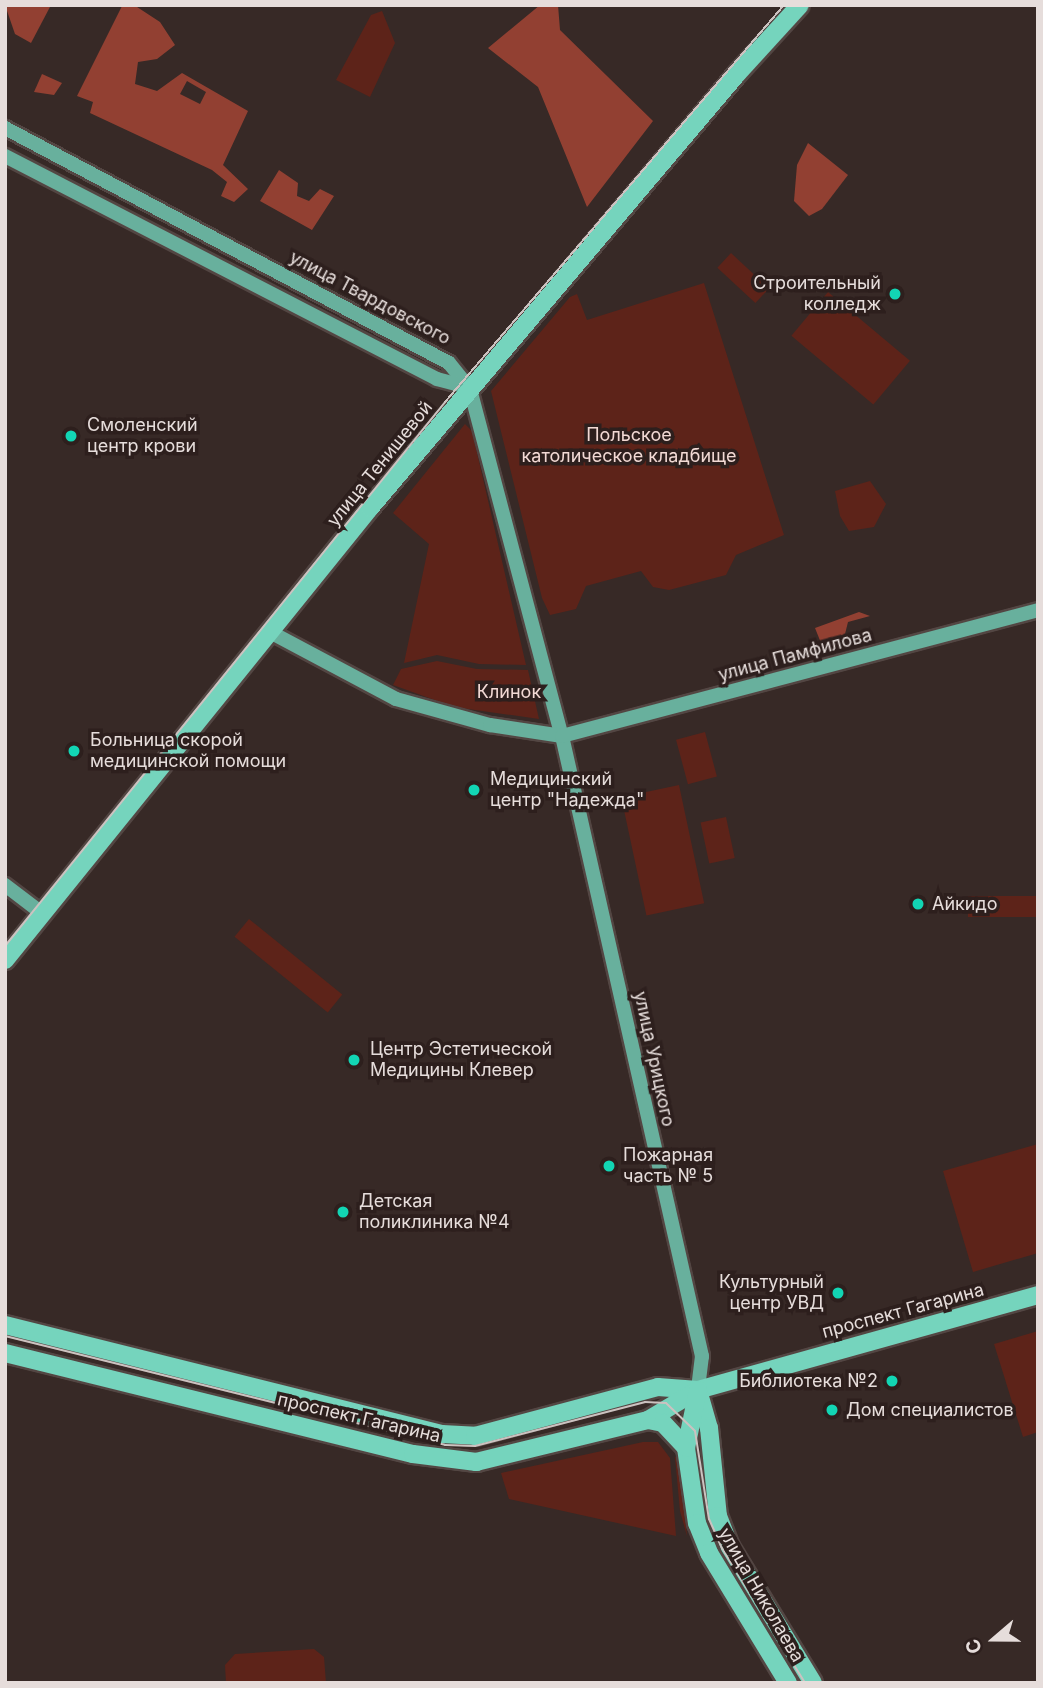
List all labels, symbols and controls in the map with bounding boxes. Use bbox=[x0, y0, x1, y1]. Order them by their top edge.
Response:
street label: улица Твардовского bbox=[286, 246, 454, 350]
place label: Строительный колледж bbox=[753, 273, 881, 316]
marker: Строительный колледж bbox=[887, 286, 903, 302]
street label: улица Тенишевой bbox=[323, 397, 437, 531]
place label: Смоленский центр крови bbox=[87, 415, 198, 458]
park label: Польское католическое кладбище bbox=[522, 425, 736, 467]
marker: Смоленский центр крови bbox=[61, 426, 81, 446]
street label: улица Памфилова bbox=[716, 624, 874, 686]
park label: Клинок bbox=[477, 681, 541, 703]
place label: Больница скорой медицинской помощи bbox=[90, 730, 286, 772]
marker: Больница скорой медицинской помощи bbox=[64, 741, 84, 761]
place label: Медицинский центр "Надежда" bbox=[490, 769, 644, 812]
marker: Медицинский центр "Надежда" bbox=[464, 780, 484, 800]
place label: Айкидо bbox=[932, 893, 998, 915]
marker: Айкидо bbox=[910, 896, 926, 912]
street label: улица Урицкого bbox=[629, 989, 679, 1129]
place label: Центр Эстетической Медицины Клевер bbox=[370, 1039, 552, 1082]
marker: Центр Эстетической Медицины Клевер bbox=[344, 1050, 364, 1070]
place label: Пожарная часть № 5 bbox=[623, 1145, 713, 1188]
marker: Пожарная часть № 5 bbox=[601, 1158, 617, 1174]
place label: Детская поликлиника №4 bbox=[359, 1191, 510, 1234]
marker: Детская поликлиника №4 bbox=[333, 1202, 353, 1222]
place label: Культурный центр УВД bbox=[719, 1272, 824, 1314]
street label: проспект Гагарина bbox=[820, 1279, 986, 1343]
marker: Культурный центр УВД bbox=[830, 1285, 846, 1301]
place label: Библиотека №2 bbox=[739, 1370, 878, 1392]
marker: Библиотека №2 bbox=[884, 1373, 900, 1389]
street label: проспект Гагарина bbox=[275, 1389, 443, 1447]
place label: Дом специалистов bbox=[846, 1399, 1014, 1421]
marker: Дом специалистов bbox=[824, 1402, 840, 1418]
street label: улица Николаева bbox=[714, 1524, 808, 1666]
north arrow bbox=[959, 1604, 1029, 1674]
text: С bbox=[961, 1636, 987, 1657]

